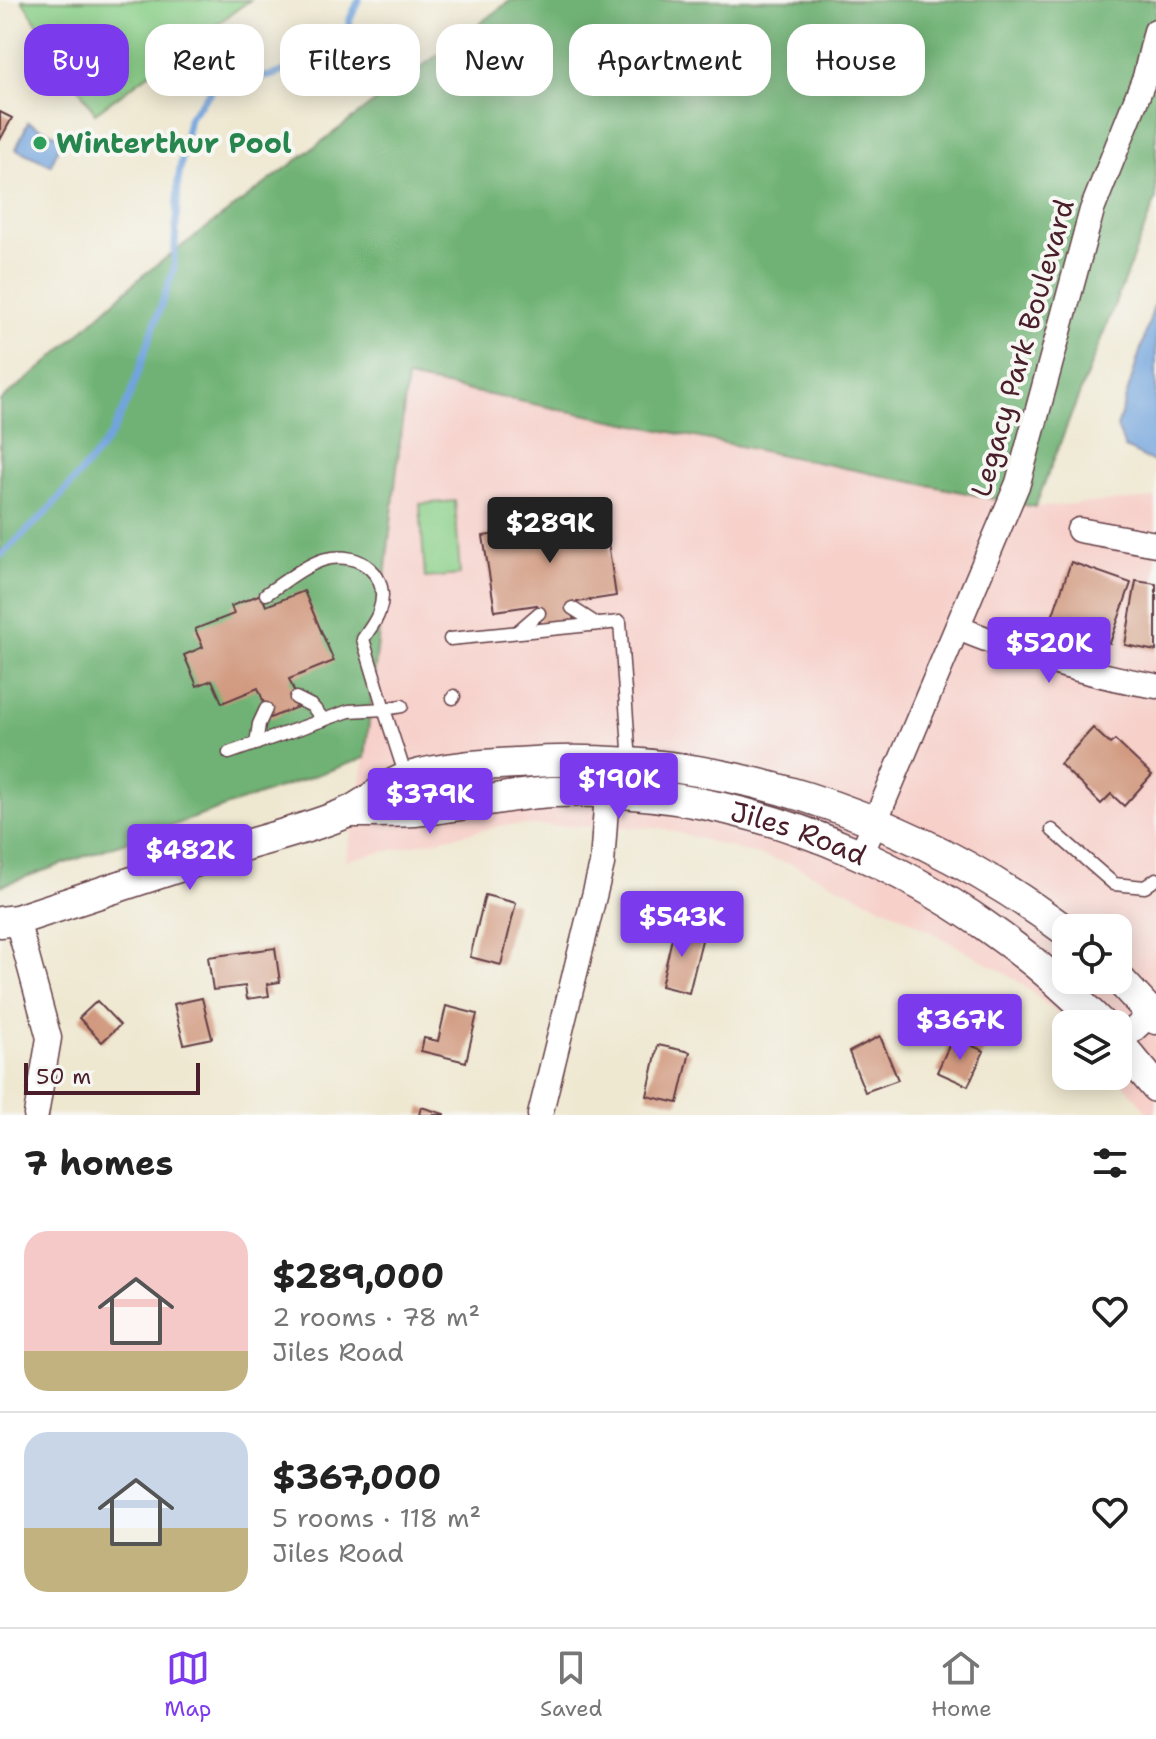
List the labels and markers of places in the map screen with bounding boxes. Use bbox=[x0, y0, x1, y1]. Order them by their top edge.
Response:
place label: Winterthur Pool bbox=[56, 124, 292, 162]
marker: Winterthur Pool bbox=[31, 134, 49, 152]
pin: $289K bbox=[494, 497, 606, 565]
pin: $520K bbox=[993, 617, 1105, 685]
pin: $190K bbox=[563, 753, 675, 821]
pin: $379K bbox=[374, 768, 486, 836]
pin: $482K bbox=[134, 824, 246, 892]
pin: $543K bbox=[626, 891, 738, 959]
pin: $367K bbox=[904, 994, 1016, 1062]

